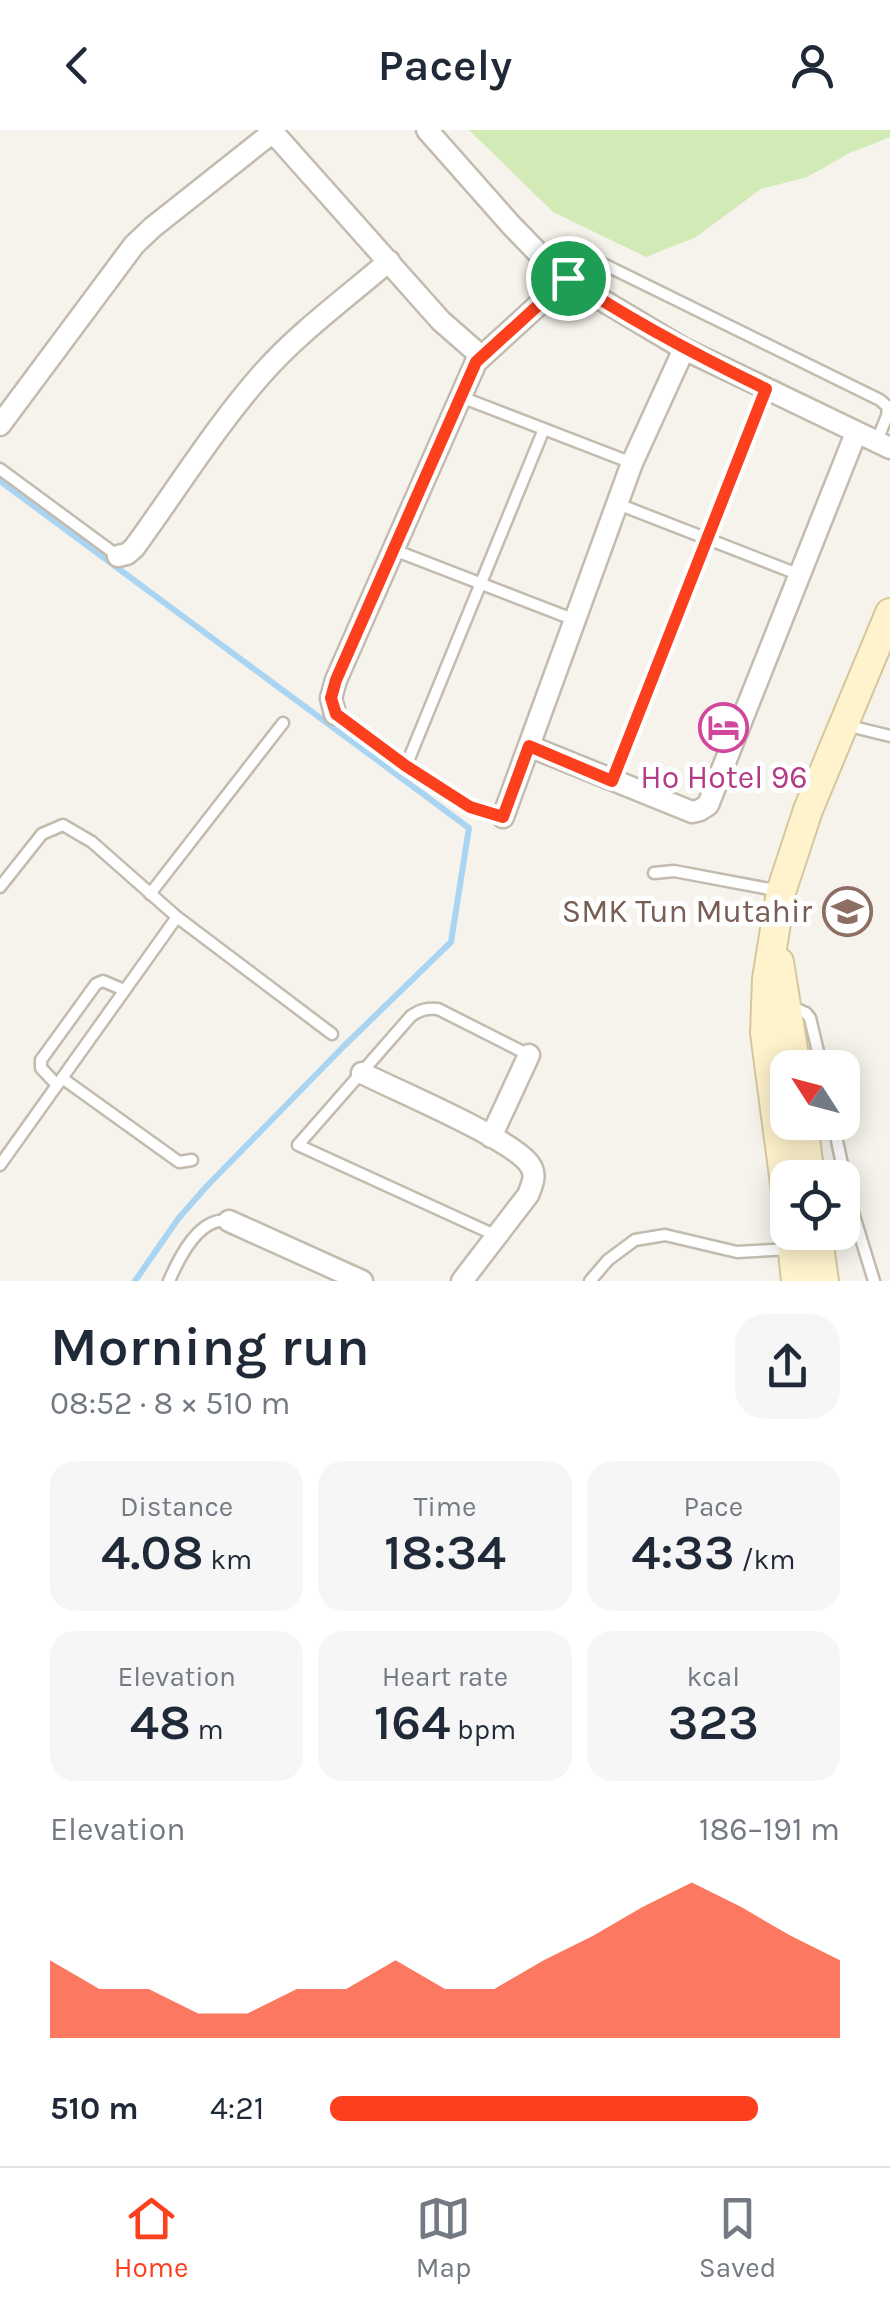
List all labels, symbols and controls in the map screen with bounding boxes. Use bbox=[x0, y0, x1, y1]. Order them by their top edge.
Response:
icon: back bbox=[50, 38, 105, 93]
icon: person bbox=[785, 38, 840, 93]
text: Pacely bbox=[378, 39, 512, 91]
pin bbox=[526, 236, 611, 321]
icon: arrive bbox=[541, 251, 596, 306]
hotel icon: Ho Hotel 96 bbox=[698, 701, 750, 753]
place label: Ho Hotel 96 bbox=[640, 759, 808, 796]
school or university icon: SMK Tun Mutahir bbox=[821, 885, 873, 937]
place label: SMK Tun Mutahir bbox=[562, 893, 812, 930]
north arrow bbox=[770, 1050, 860, 1140]
map controls bbox=[770, 1050, 860, 1250]
button: locate bbox=[770, 1160, 860, 1250]
button: share bbox=[735, 1314, 840, 1419]
text: Morning run bbox=[50, 1315, 370, 1379]
text: 08:52 · 8 × 510 m bbox=[50, 1385, 290, 1422]
text: Distance bbox=[120, 1490, 233, 1523]
text: Time bbox=[414, 1490, 476, 1523]
text: Pace bbox=[683, 1490, 743, 1523]
text: 4.08 bbox=[101, 1523, 204, 1582]
text: 18:34 bbox=[384, 1523, 506, 1582]
text: 4:33 bbox=[631, 1523, 735, 1582]
text: km bbox=[204, 1543, 252, 1576]
text: /km bbox=[735, 1543, 795, 1576]
text: Elevation bbox=[117, 1660, 236, 1693]
text: Heart rate bbox=[382, 1660, 508, 1693]
text: kcal bbox=[687, 1660, 740, 1693]
text: 48 bbox=[130, 1693, 191, 1752]
text: 164 bbox=[374, 1693, 450, 1752]
text: 323 bbox=[668, 1693, 759, 1752]
text: m bbox=[191, 1713, 224, 1746]
text: bpm bbox=[450, 1713, 516, 1746]
text: Elevation bbox=[50, 1811, 185, 1848]
text: 186–191 m bbox=[699, 1811, 840, 1848]
text: 510 m bbox=[50, 2090, 139, 2127]
text: 4:21 bbox=[210, 2090, 264, 2127]
tab: Home bbox=[114, 2191, 188, 2284]
tab: Map bbox=[416, 2191, 471, 2284]
tab: Saved bbox=[699, 2191, 776, 2284]

